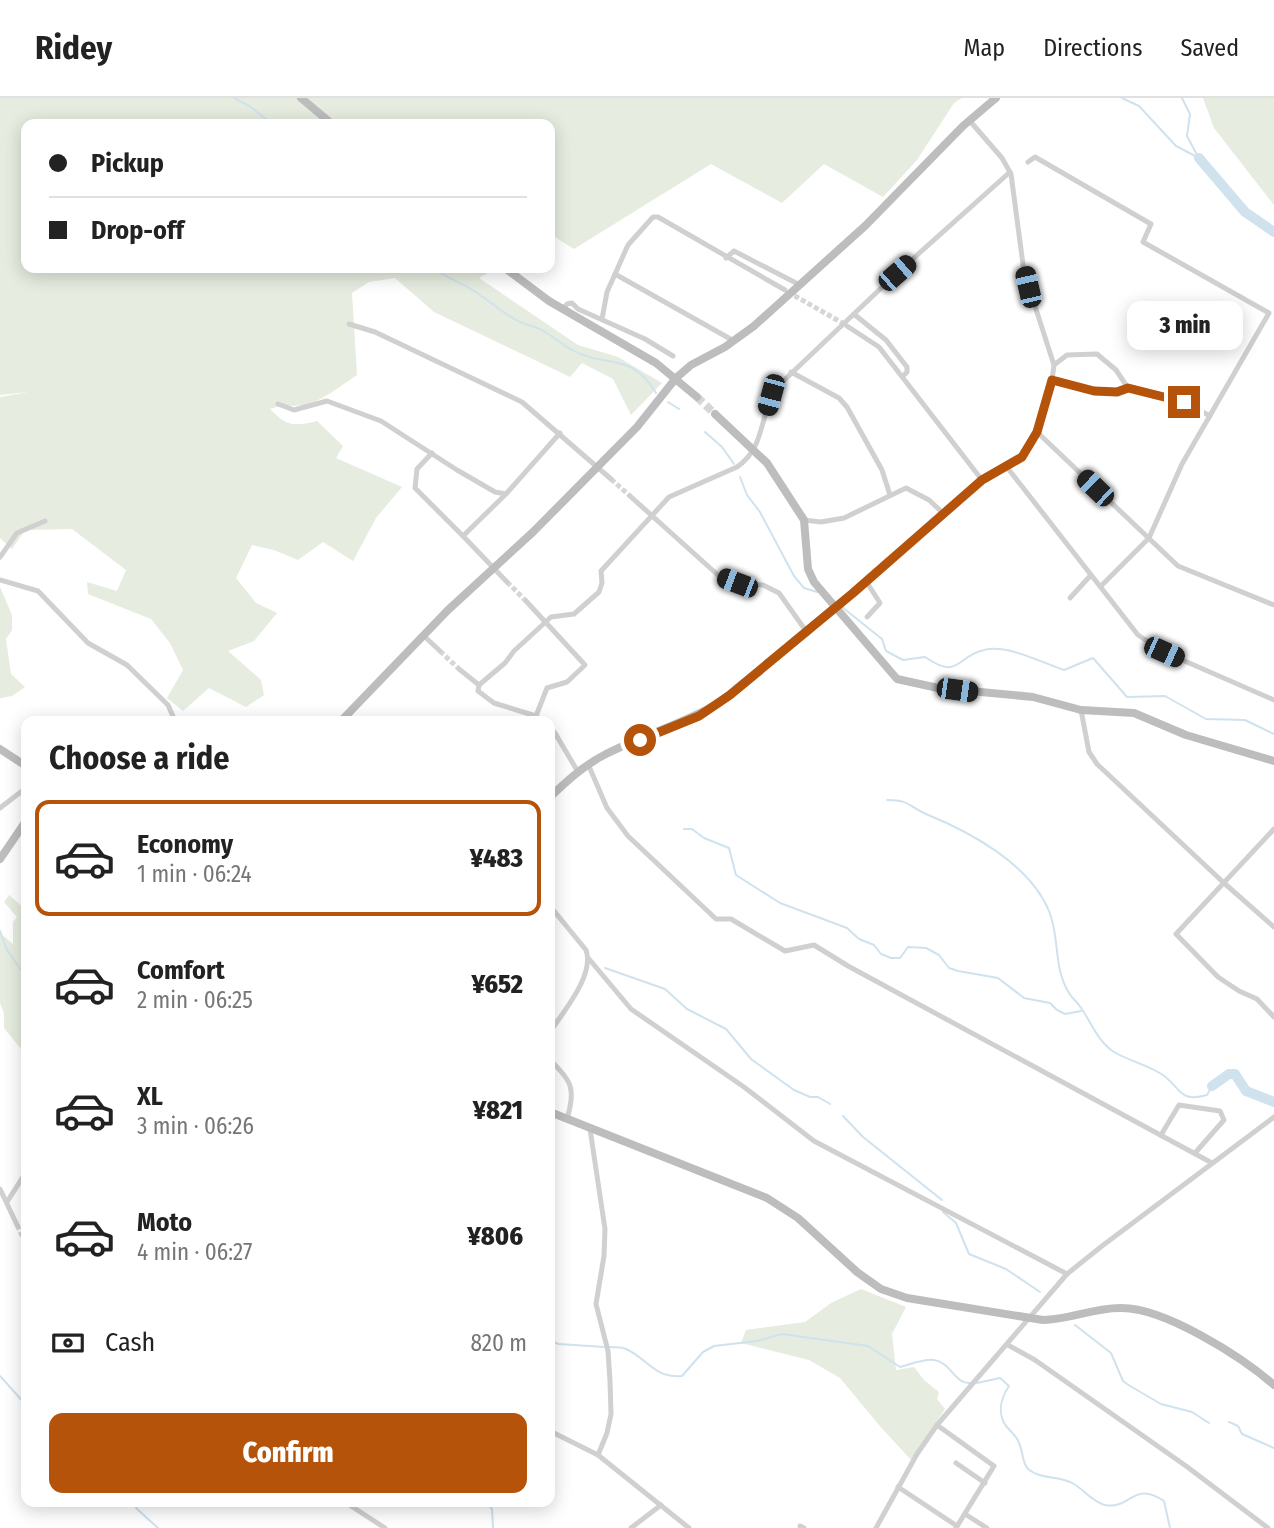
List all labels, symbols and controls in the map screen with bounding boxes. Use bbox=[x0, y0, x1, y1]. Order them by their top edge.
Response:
text: Ridey bbox=[35, 28, 112, 68]
text: Map bbox=[964, 34, 1005, 62]
text: Directions bbox=[1043, 34, 1142, 62]
text: Saved bbox=[1180, 34, 1239, 62]
text: Pickup bbox=[91, 148, 164, 179]
text: Drop-off bbox=[91, 215, 184, 246]
car bbox=[875, 251, 920, 295]
car bbox=[1014, 264, 1043, 310]
callout: 3 min bbox=[1126, 300, 1242, 350]
text: 3 min bbox=[1159, 311, 1211, 339]
car bbox=[756, 372, 787, 418]
route end bbox=[1168, 386, 1200, 418]
car bbox=[1073, 466, 1118, 510]
car bbox=[714, 566, 761, 600]
car bbox=[1141, 634, 1188, 670]
car bbox=[935, 677, 980, 703]
route start bbox=[624, 724, 656, 756]
text: Choose a ride bbox=[49, 739, 230, 777]
icon: car bbox=[53, 827, 116, 890]
text: Economy bbox=[137, 829, 233, 860]
text: ¥483 bbox=[470, 843, 523, 874]
text: 1 min · 06:24 bbox=[137, 860, 252, 888]
icon: car bbox=[53, 953, 116, 1016]
text: Comfort bbox=[137, 955, 225, 986]
text: ¥652 bbox=[471, 969, 523, 1000]
text: 2 min · 06:25 bbox=[137, 986, 253, 1014]
icon: car bbox=[53, 1079, 116, 1142]
text: XL bbox=[137, 1081, 163, 1112]
text: ¥821 bbox=[473, 1095, 523, 1126]
text: 3 min · 06:26 bbox=[137, 1112, 254, 1140]
icon: car bbox=[53, 1205, 116, 1268]
text: Moto bbox=[137, 1207, 192, 1238]
text: ¥806 bbox=[467, 1221, 523, 1252]
text: 4 min · 06:27 bbox=[137, 1238, 252, 1266]
icon: cash bbox=[49, 1324, 87, 1362]
text: Cash bbox=[105, 1327, 155, 1358]
text: 820 m bbox=[470, 1329, 527, 1357]
button: Confirm bbox=[49, 1413, 527, 1493]

